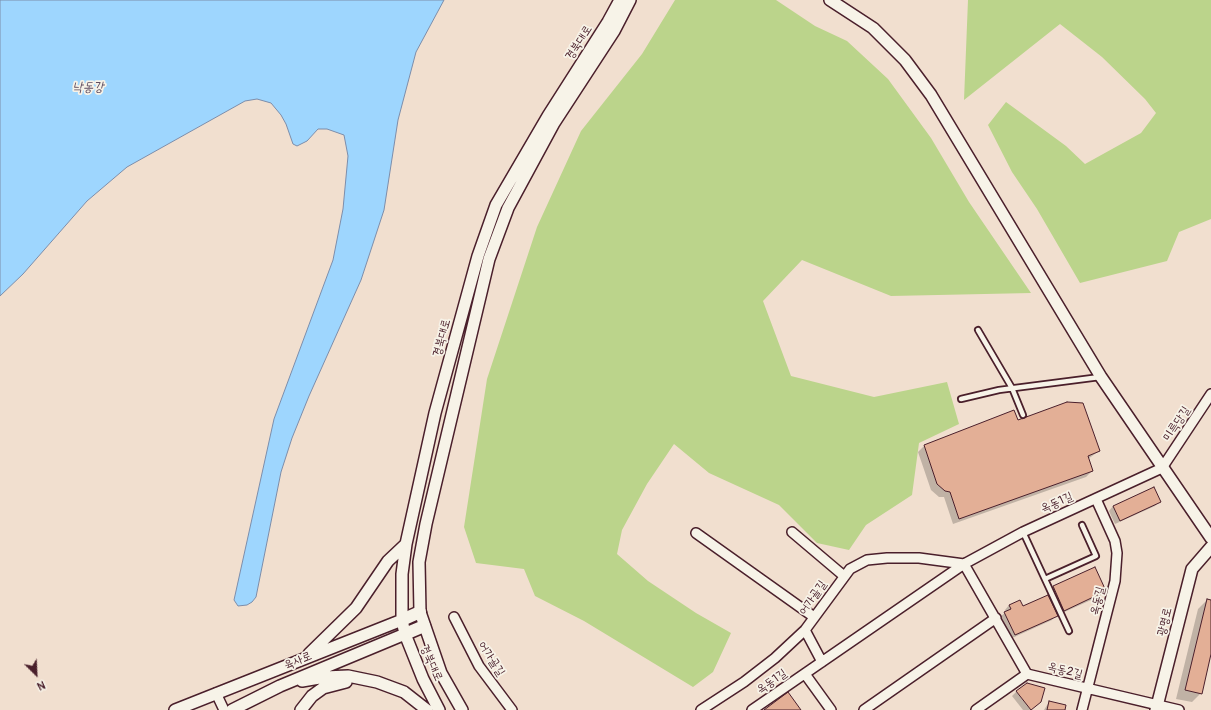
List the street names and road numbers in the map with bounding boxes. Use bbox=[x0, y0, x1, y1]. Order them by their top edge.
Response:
street label: 경북대로 bbox=[562, 23, 596, 63]
street label: 경북대로 bbox=[430, 317, 454, 359]
street label: 미륵당길 bbox=[1160, 404, 1194, 444]
street label: 옥동1길 bbox=[1039, 490, 1075, 516]
street label: 어가골길 bbox=[796, 578, 830, 618]
street label: 옥동길 bbox=[1088, 585, 1108, 617]
street label: 광명로 bbox=[1155, 606, 1175, 638]
street label: 어가골길 bbox=[474, 639, 508, 679]
street label: 경북대로 bbox=[417, 642, 445, 684]
street label: 육사로 bbox=[282, 649, 314, 673]
street label: 옥동2길 bbox=[1046, 660, 1084, 682]
street label: 옥동1길 bbox=[754, 666, 790, 698]

